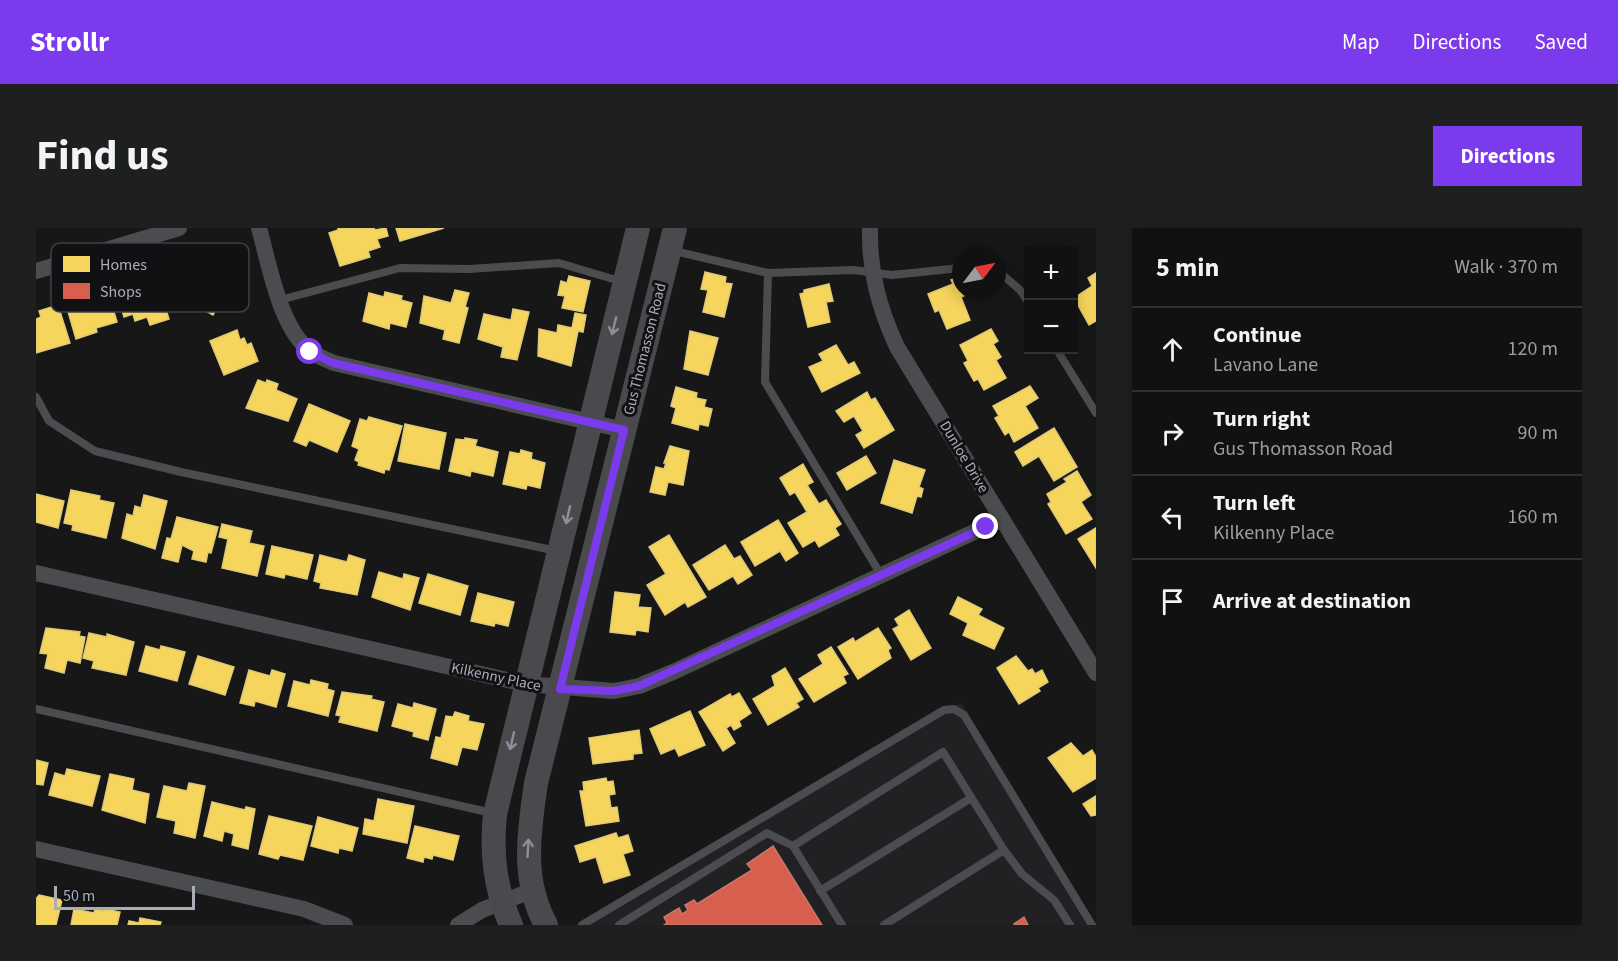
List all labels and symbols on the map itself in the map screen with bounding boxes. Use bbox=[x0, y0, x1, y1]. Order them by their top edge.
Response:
legend bbox=[51, 243, 249, 312]
north arrow bbox=[952, 246, 1006, 300]
text: Homes bbox=[100, 254, 147, 276]
text: Shops bbox=[100, 281, 142, 303]
street label: Gus Thomasson Road bbox=[618, 281, 672, 417]
one-way arrow bbox=[607, 316, 619, 335]
route start bbox=[296, 338, 322, 364]
street label: Dunloe Drive bbox=[934, 417, 994, 497]
one-way arrow bbox=[562, 505, 574, 524]
route end bbox=[972, 513, 998, 539]
street label: Kilkenny Place bbox=[449, 657, 543, 697]
one-way arrow bbox=[505, 732, 517, 751]
one-way arrow bbox=[523, 839, 534, 859]
scale bar bbox=[54, 883, 195, 910]

